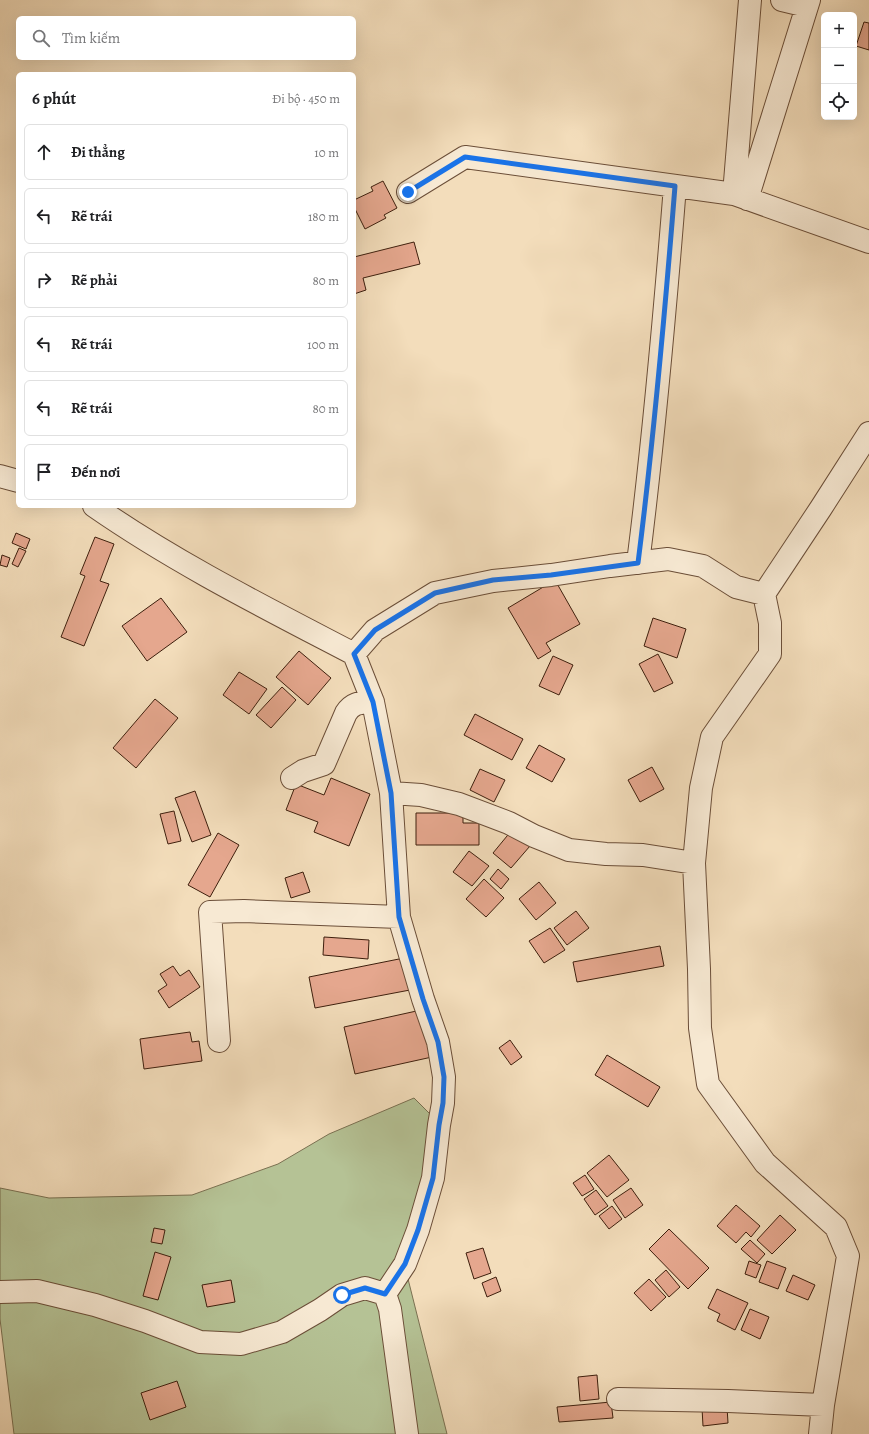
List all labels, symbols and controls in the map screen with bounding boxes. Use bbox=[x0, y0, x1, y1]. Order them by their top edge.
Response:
map controls bbox=[821, 12, 857, 120]
button: + bbox=[821, 12, 857, 48]
search box bbox=[16, 16, 356, 60]
icon: search bbox=[30, 27, 52, 49]
text: Tìm kiếm bbox=[62, 28, 120, 48]
button: − bbox=[821, 48, 857, 84]
button: locate bbox=[821, 84, 857, 120]
text: 6 phút bbox=[32, 87, 76, 110]
text: Đi bộ · 450 m bbox=[272, 90, 340, 107]
icon: ahead bbox=[33, 141, 55, 163]
text: Đi thẳng bbox=[71, 142, 125, 162]
text: 10 m bbox=[314, 144, 339, 161]
route end bbox=[399, 183, 417, 201]
icon: left bbox=[33, 205, 55, 227]
text: Rẽ trái bbox=[71, 206, 112, 226]
text: 180 m bbox=[308, 208, 339, 225]
icon: right bbox=[33, 269, 55, 291]
text: Rẽ phải bbox=[71, 270, 117, 290]
text: 80 m bbox=[312, 272, 339, 289]
icon: left bbox=[33, 333, 55, 355]
text: Rẽ trái bbox=[71, 334, 112, 354]
text: 100 m bbox=[307, 336, 339, 353]
icon: left bbox=[33, 397, 55, 419]
text: Rẽ trái bbox=[71, 398, 112, 418]
text: 80 m bbox=[312, 400, 339, 417]
icon: arrive bbox=[33, 461, 55, 483]
text: Đến nơi bbox=[71, 462, 120, 482]
route start bbox=[333, 1286, 351, 1304]

